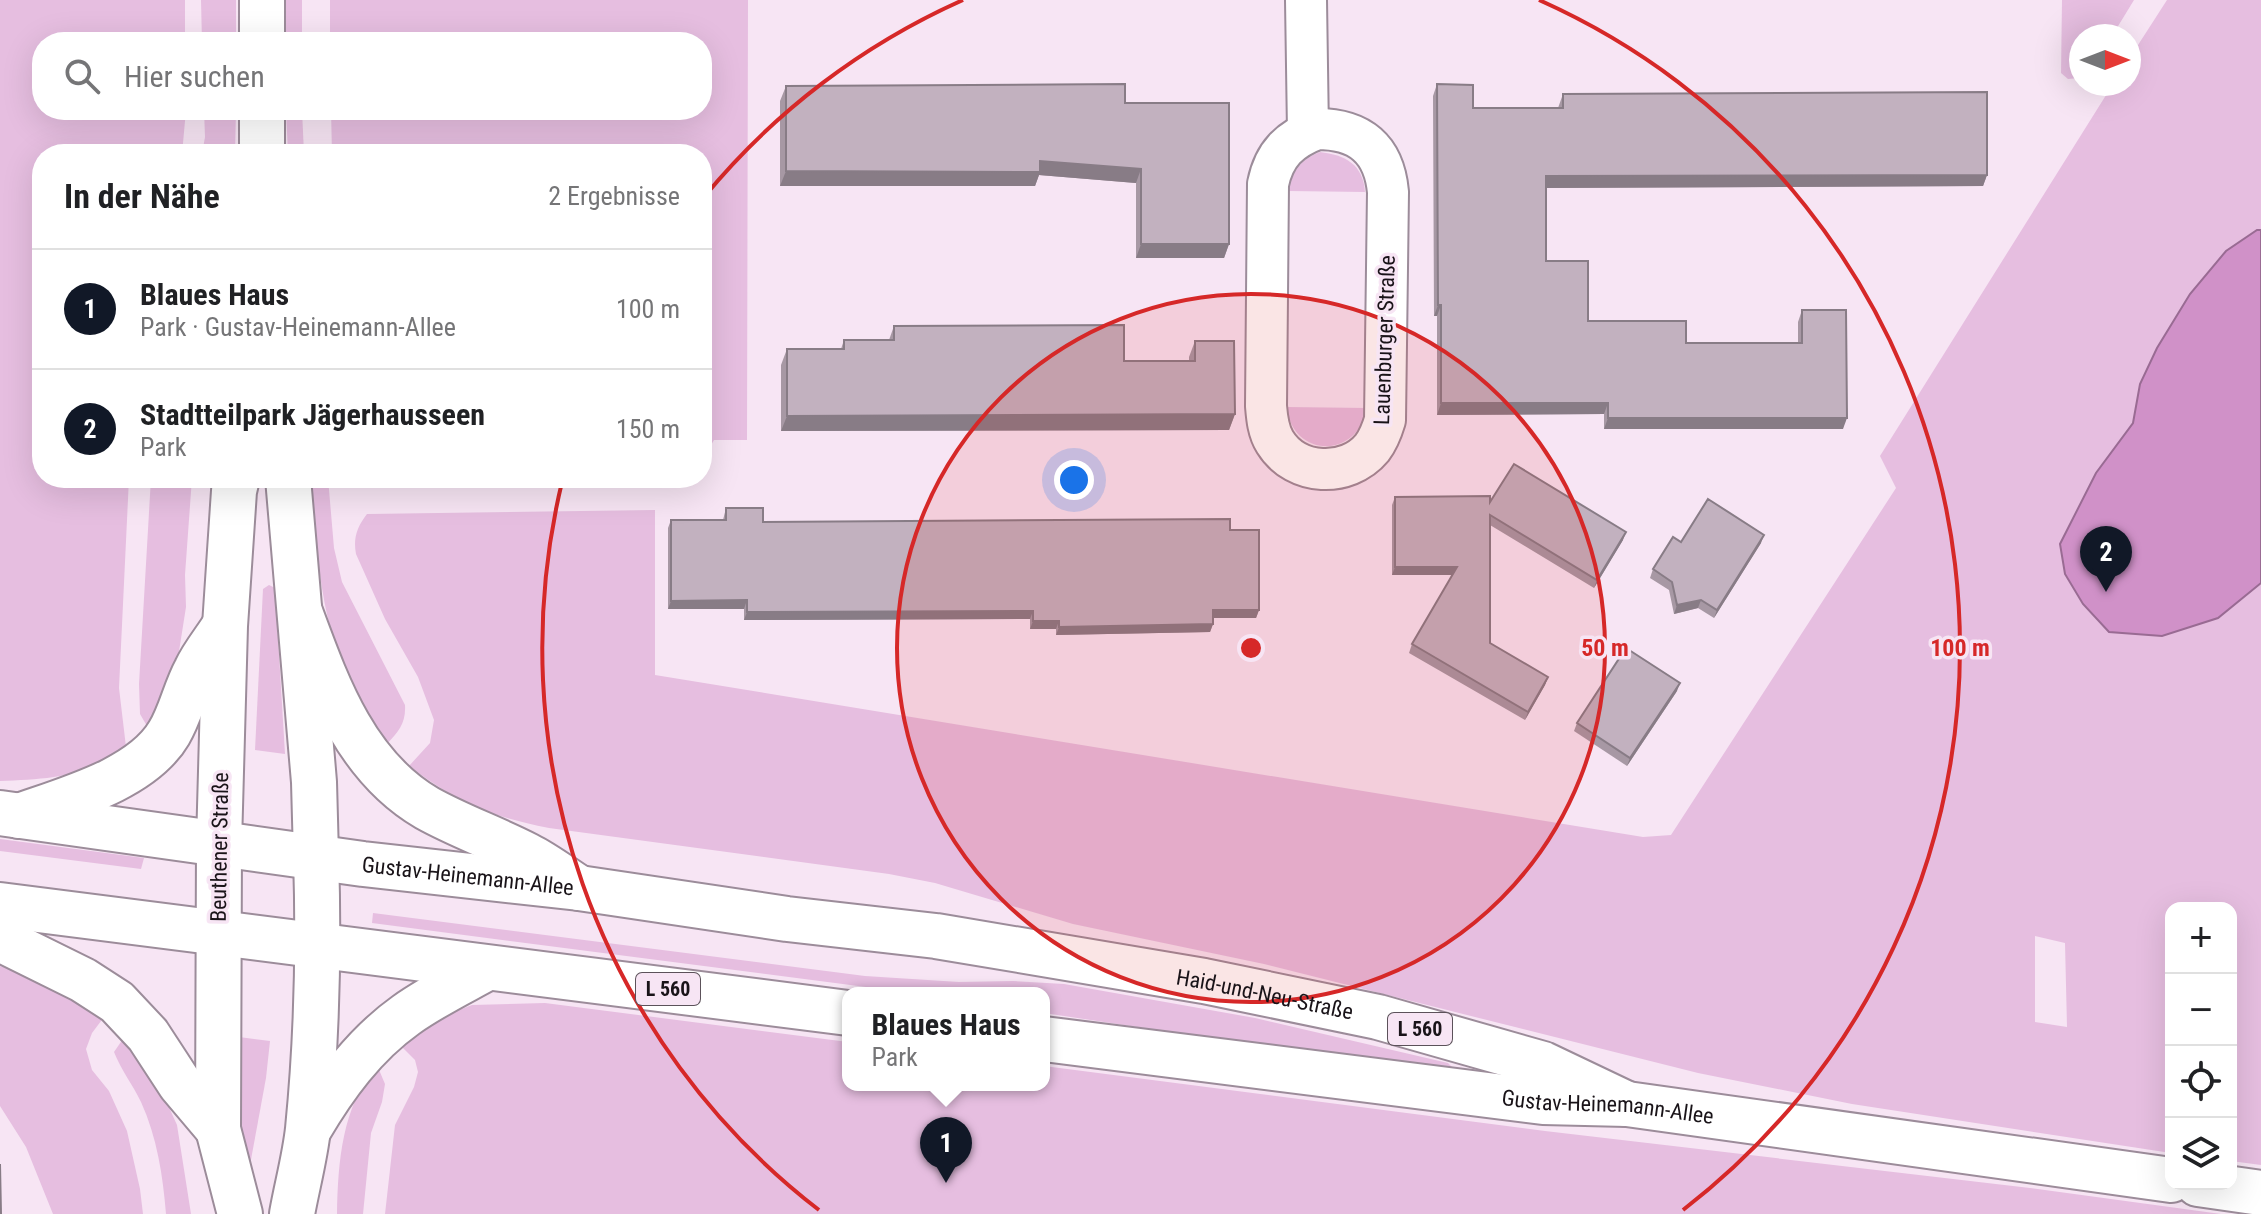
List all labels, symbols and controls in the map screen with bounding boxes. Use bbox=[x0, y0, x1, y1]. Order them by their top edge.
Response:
north arrow bbox=[2069, 24, 2141, 96]
search box bbox=[32, 32, 712, 120]
icon: search bbox=[60, 54, 104, 98]
text: Hier suchen bbox=[124, 59, 265, 94]
text: In der Nähe bbox=[64, 176, 220, 216]
text: 2 Ergebnisse bbox=[548, 181, 680, 211]
street label: Lauenburger Straße bbox=[1369, 255, 1400, 425]
text: Blaues Haus bbox=[140, 277, 289, 312]
text: 1 bbox=[83, 294, 97, 324]
text: 100 m bbox=[616, 294, 680, 324]
text: Park · Gustav-Heinemann-Allee bbox=[140, 312, 456, 342]
text: Stadtteilpark Jägerhausseen bbox=[140, 397, 485, 432]
text: 2 bbox=[83, 414, 97, 444]
text: 150 m bbox=[616, 414, 680, 444]
text: Park bbox=[140, 432, 186, 462]
your location bbox=[1054, 460, 1094, 500]
pin: 2 bbox=[2080, 526, 2132, 592]
centre of rings bbox=[1237, 634, 1265, 662]
text: 50 m bbox=[1581, 634, 1629, 662]
text: 100 m bbox=[1930, 634, 1990, 662]
street label: Beuthener Straße bbox=[206, 772, 233, 922]
street label: Gustav-Heinemann-Allee bbox=[361, 852, 575, 900]
map controls bbox=[2165, 902, 2237, 1190]
button: + bbox=[2165, 902, 2237, 974]
street label: Haid-und-Neu-Straße bbox=[1174, 965, 1355, 1025]
road number: L 560 bbox=[636, 973, 700, 1005]
button: − bbox=[2165, 974, 2237, 1046]
popup bbox=[842, 987, 1050, 1091]
text: Blaues Haus bbox=[871, 1007, 1021, 1042]
road number: L 560 bbox=[1388, 1013, 1452, 1045]
text: Park bbox=[871, 1042, 918, 1072]
button: locate bbox=[2165, 1046, 2237, 1118]
street label: Gustav-Heinemann-Allee bbox=[1500, 1085, 1715, 1129]
pin: 1 bbox=[920, 1117, 972, 1183]
button: layers bbox=[2165, 1118, 2237, 1190]

